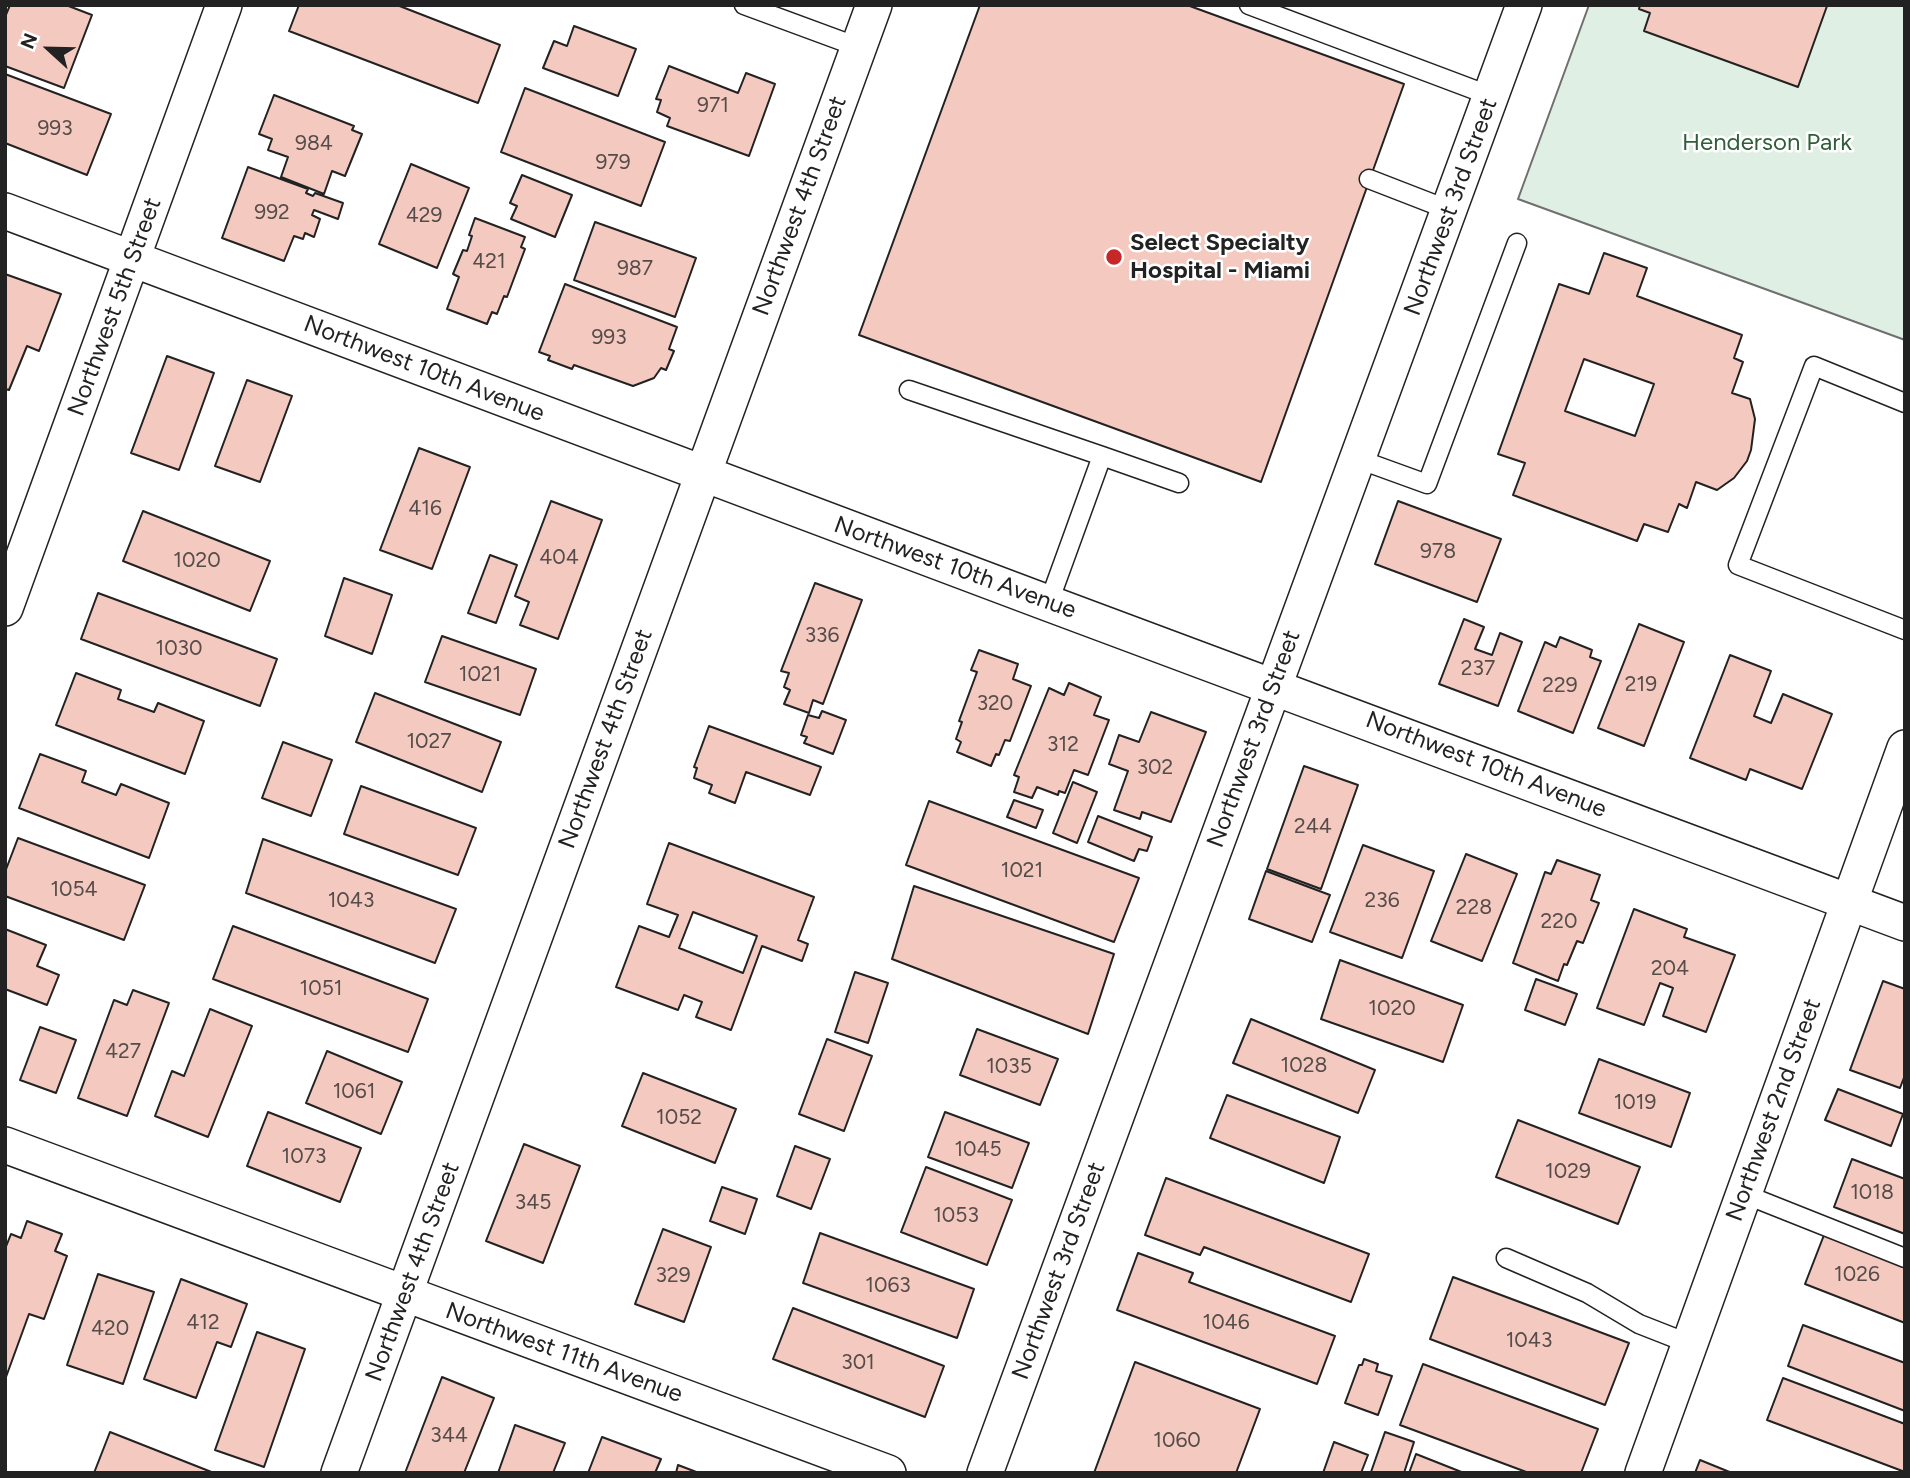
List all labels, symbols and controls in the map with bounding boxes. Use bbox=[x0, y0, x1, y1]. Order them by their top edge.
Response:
north arrow bbox=[14, 14, 84, 84]
text: N bbox=[16, 30, 42, 52]
street label: Northwest 4th Street bbox=[747, 92, 853, 320]
house number: 971 bbox=[697, 93, 729, 119]
street label: Northwest 3rd Street bbox=[1398, 94, 1504, 320]
house number: 993 bbox=[37, 116, 73, 142]
park label: Henderson Park bbox=[1682, 129, 1852, 157]
house number: 984 bbox=[295, 131, 333, 157]
house number: 979 bbox=[595, 150, 631, 176]
street label: Northwest 5th Street bbox=[62, 194, 168, 420]
house number: 992 bbox=[254, 200, 290, 226]
house number: 429 bbox=[406, 203, 442, 229]
place label: Select Specialty Hospital - Miami bbox=[1130, 229, 1310, 285]
marker: Select Specialty Hospital - Miami bbox=[1104, 247, 1124, 267]
house number: 421 bbox=[472, 249, 506, 275]
house number: 987 bbox=[617, 256, 653, 282]
street label: Northwest 10th Avenue bbox=[300, 310, 548, 428]
house number: 993 bbox=[591, 325, 627, 351]
house number: 416 bbox=[408, 496, 442, 522]
street label: Northwest 10th Avenue bbox=[830, 511, 1080, 625]
house number: 978 bbox=[1420, 539, 1456, 565]
house number: 404 bbox=[539, 545, 579, 571]
house number: 1020 bbox=[173, 548, 221, 574]
house number: 336 bbox=[805, 623, 839, 649]
street label: Northwest 4th Street bbox=[553, 625, 659, 853]
street label: Northwest 3rd Street bbox=[1201, 626, 1307, 852]
house number: 1030 bbox=[155, 636, 203, 662]
house number: 237 bbox=[1461, 656, 1495, 682]
house number: 1021 bbox=[459, 662, 501, 688]
house number: 219 bbox=[1625, 672, 1657, 698]
house number: 229 bbox=[1542, 673, 1578, 699]
house number: 320 bbox=[977, 691, 1013, 717]
street label: Northwest 10th Avenue bbox=[1362, 706, 1610, 824]
house number: 1027 bbox=[406, 729, 452, 755]
house number: 312 bbox=[1047, 732, 1079, 758]
house number: 302 bbox=[1137, 755, 1173, 781]
house number: 244 bbox=[1294, 814, 1332, 840]
house number: 1021 bbox=[1001, 858, 1043, 884]
house number: 1054 bbox=[50, 877, 98, 903]
house number: 1043 bbox=[328, 888, 374, 914]
house number: 236 bbox=[1364, 888, 1400, 914]
house number: 228 bbox=[1456, 895, 1492, 921]
house number: 220 bbox=[1541, 909, 1577, 935]
house number: 204 bbox=[1651, 956, 1689, 982]
house number: 1051 bbox=[300, 976, 342, 1002]
street label: Northwest 2nd Street bbox=[1720, 995, 1828, 1225]
house number: 1020 bbox=[1368, 996, 1416, 1022]
house number: 427 bbox=[105, 1039, 141, 1065]
house number: 1028 bbox=[1281, 1053, 1327, 1079]
house number: 1035 bbox=[986, 1054, 1032, 1080]
house number: 1061 bbox=[333, 1079, 375, 1105]
house number: 1019 bbox=[1614, 1090, 1656, 1116]
house number: 1052 bbox=[656, 1105, 702, 1131]
house number: 1045 bbox=[954, 1137, 1002, 1163]
house number: 1073 bbox=[282, 1144, 326, 1170]
street label: Northwest 4th Street bbox=[360, 1158, 466, 1386]
street label: Northwest 3rd Street bbox=[1006, 1158, 1112, 1384]
house number: 1029 bbox=[1545, 1159, 1591, 1185]
house number: 1018 bbox=[1850, 1180, 1894, 1206]
house number: 345 bbox=[515, 1190, 551, 1216]
house number: 1053 bbox=[933, 1203, 979, 1229]
house number: 1026 bbox=[1834, 1262, 1880, 1288]
house number: 329 bbox=[655, 1263, 691, 1289]
house number: 1063 bbox=[865, 1273, 911, 1299]
street label: Northwest 11th Avenue bbox=[442, 1297, 686, 1409]
house number: 412 bbox=[186, 1310, 220, 1336]
house number: 1046 bbox=[1202, 1310, 1250, 1336]
house number: 420 bbox=[91, 1316, 129, 1342]
house number: 1043 bbox=[1506, 1328, 1552, 1354]
house number: 301 bbox=[841, 1350, 875, 1376]
house number: 344 bbox=[430, 1423, 468, 1449]
house number: 1060 bbox=[1153, 1428, 1201, 1454]

